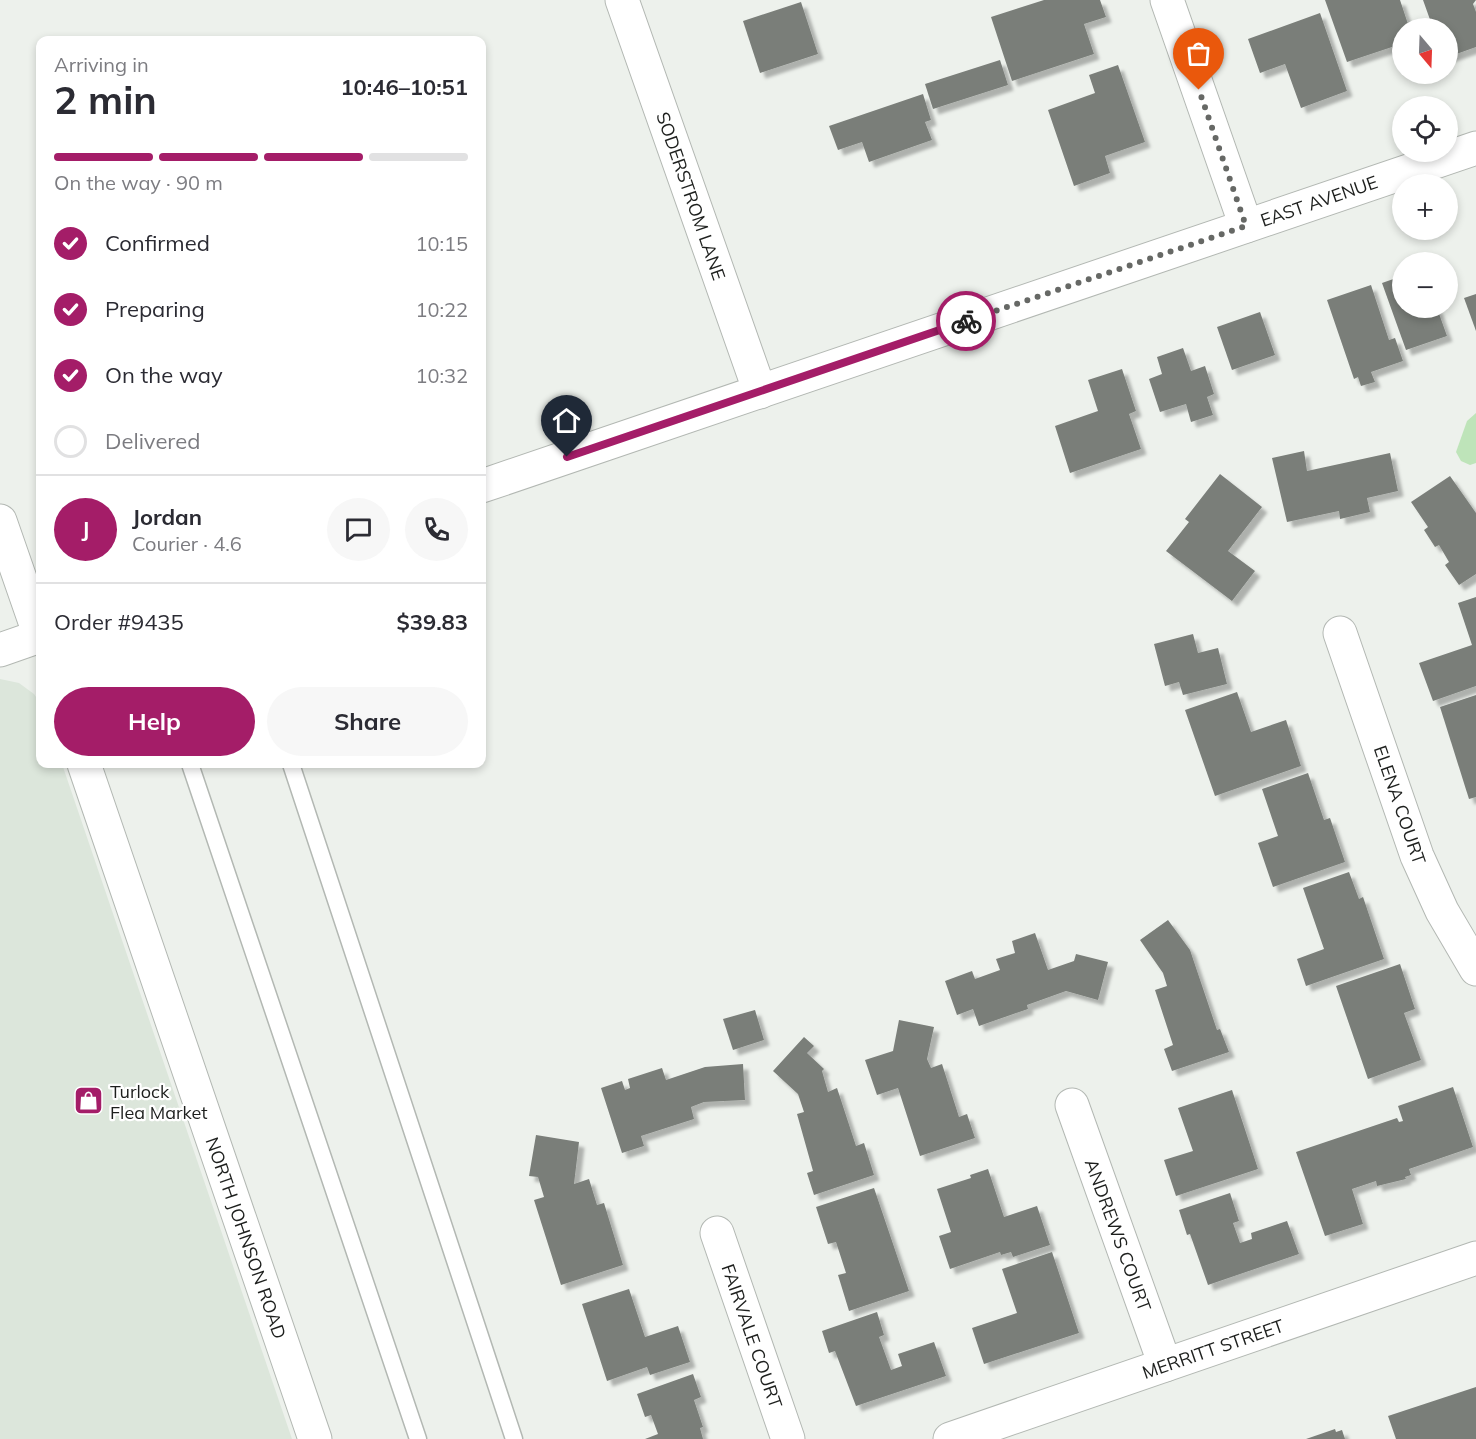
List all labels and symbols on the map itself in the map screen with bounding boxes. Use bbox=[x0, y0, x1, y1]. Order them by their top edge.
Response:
north arrow bbox=[1392, 18, 1458, 84]
pin bbox=[1173, 28, 1224, 90]
street label: SODERSTROM LANE bbox=[651, 109, 731, 283]
street label: EAST AVENUE bbox=[1257, 170, 1381, 232]
courier bbox=[936, 291, 996, 351]
pin bbox=[541, 395, 592, 457]
street label: ELENA COURT bbox=[1369, 742, 1431, 868]
place label: Turlock Flea Market bbox=[110, 1080, 208, 1124]
shop icon: Turlock Flea Market bbox=[73, 1085, 105, 1117]
street label: NORTH JOHNSON ROAD bbox=[201, 1134, 291, 1342]
street label: ANDREWS COURT bbox=[1080, 1156, 1156, 1315]
street label: FAIRVALE COURT bbox=[717, 1261, 788, 1411]
street label: MERRITT STREET bbox=[1139, 1314, 1287, 1384]

